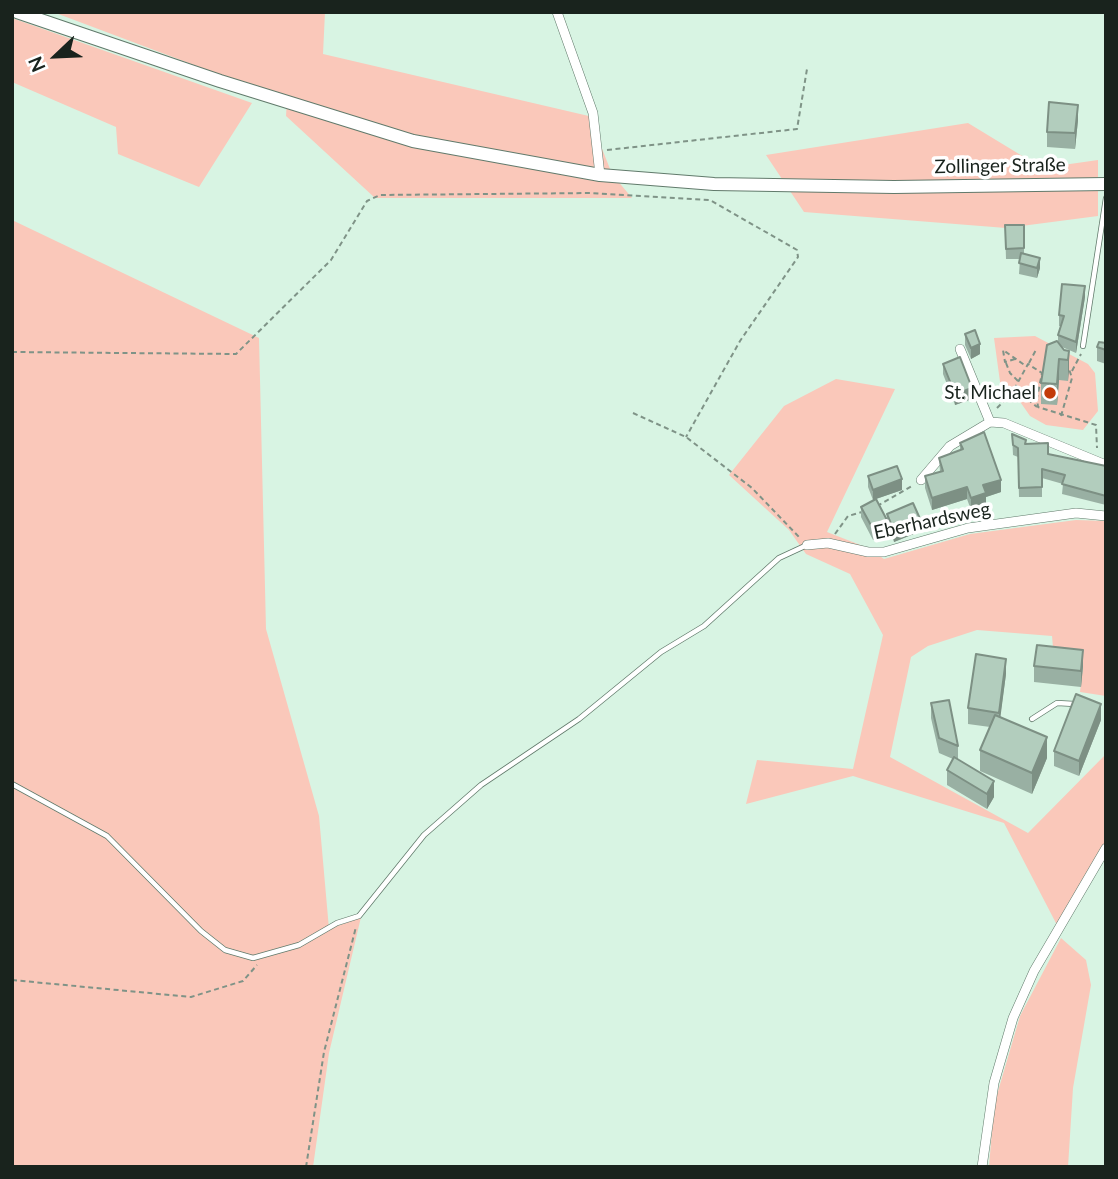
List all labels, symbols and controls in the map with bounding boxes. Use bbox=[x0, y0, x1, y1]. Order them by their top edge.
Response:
north arrow bbox=[21, 21, 91, 91]
text: N bbox=[23, 53, 50, 76]
street label: Zollinger Straße bbox=[934, 153, 1066, 179]
place label: St. Michael bbox=[944, 382, 1036, 404]
marker: St. Michael bbox=[1042, 385, 1058, 401]
street label: Eberhardsweg bbox=[872, 498, 992, 544]

